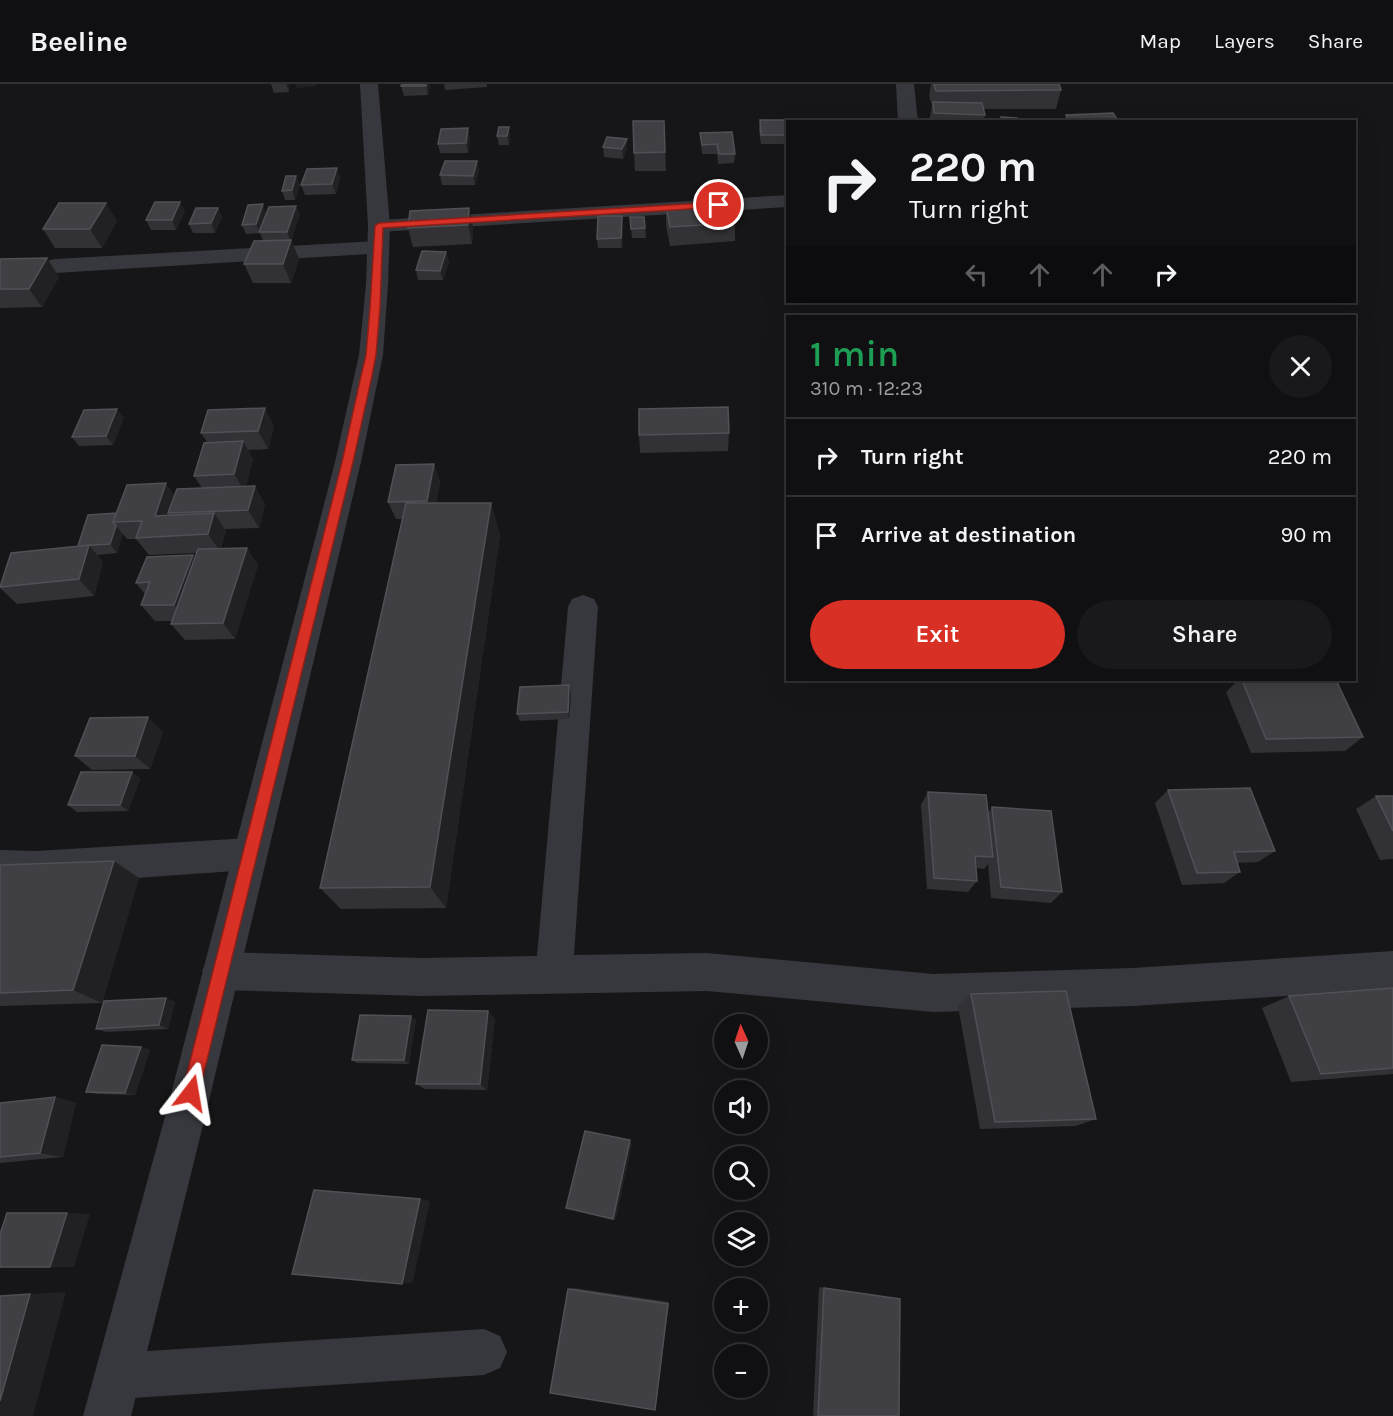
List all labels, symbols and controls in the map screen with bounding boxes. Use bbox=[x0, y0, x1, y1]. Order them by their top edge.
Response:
text: Beeline bbox=[30, 25, 128, 58]
text: Map bbox=[1139, 29, 1181, 53]
text: Layers bbox=[1214, 29, 1275, 53]
text: Share bbox=[1308, 29, 1363, 53]
text: 220 m bbox=[909, 142, 1037, 192]
icon: right bbox=[810, 144, 888, 222]
pin bbox=[693, 179, 744, 230]
icon: arrive bbox=[702, 188, 735, 221]
text: Turn right bbox=[909, 193, 1029, 225]
icon: left bbox=[960, 258, 993, 291]
icon: ahead bbox=[1023, 258, 1056, 291]
icon: ahead bbox=[1086, 258, 1119, 291]
icon: right bbox=[1149, 258, 1182, 291]
text: 1 min bbox=[810, 333, 899, 375]
button: close bbox=[1269, 335, 1332, 398]
text: 310 m · 12:23 bbox=[810, 377, 923, 400]
icon: right bbox=[810, 441, 843, 474]
text: Turn right bbox=[861, 444, 964, 470]
text: 220 m bbox=[1268, 444, 1332, 470]
icon: arrive bbox=[810, 519, 843, 552]
text: Arrive at destination bbox=[861, 522, 1076, 548]
text: 90 m bbox=[1280, 522, 1332, 548]
button: Exit bbox=[810, 600, 1065, 669]
button: Share bbox=[1077, 600, 1332, 669]
north arrow bbox=[714, 1014, 768, 1068]
map controls bbox=[714, 1014, 768, 1398]
position arrow bbox=[159, 1061, 223, 1125]
button: sound bbox=[714, 1080, 768, 1134]
button: search bbox=[714, 1146, 768, 1200]
button: layers bbox=[714, 1212, 768, 1266]
button: + bbox=[714, 1278, 768, 1332]
button: − bbox=[714, 1344, 768, 1398]

